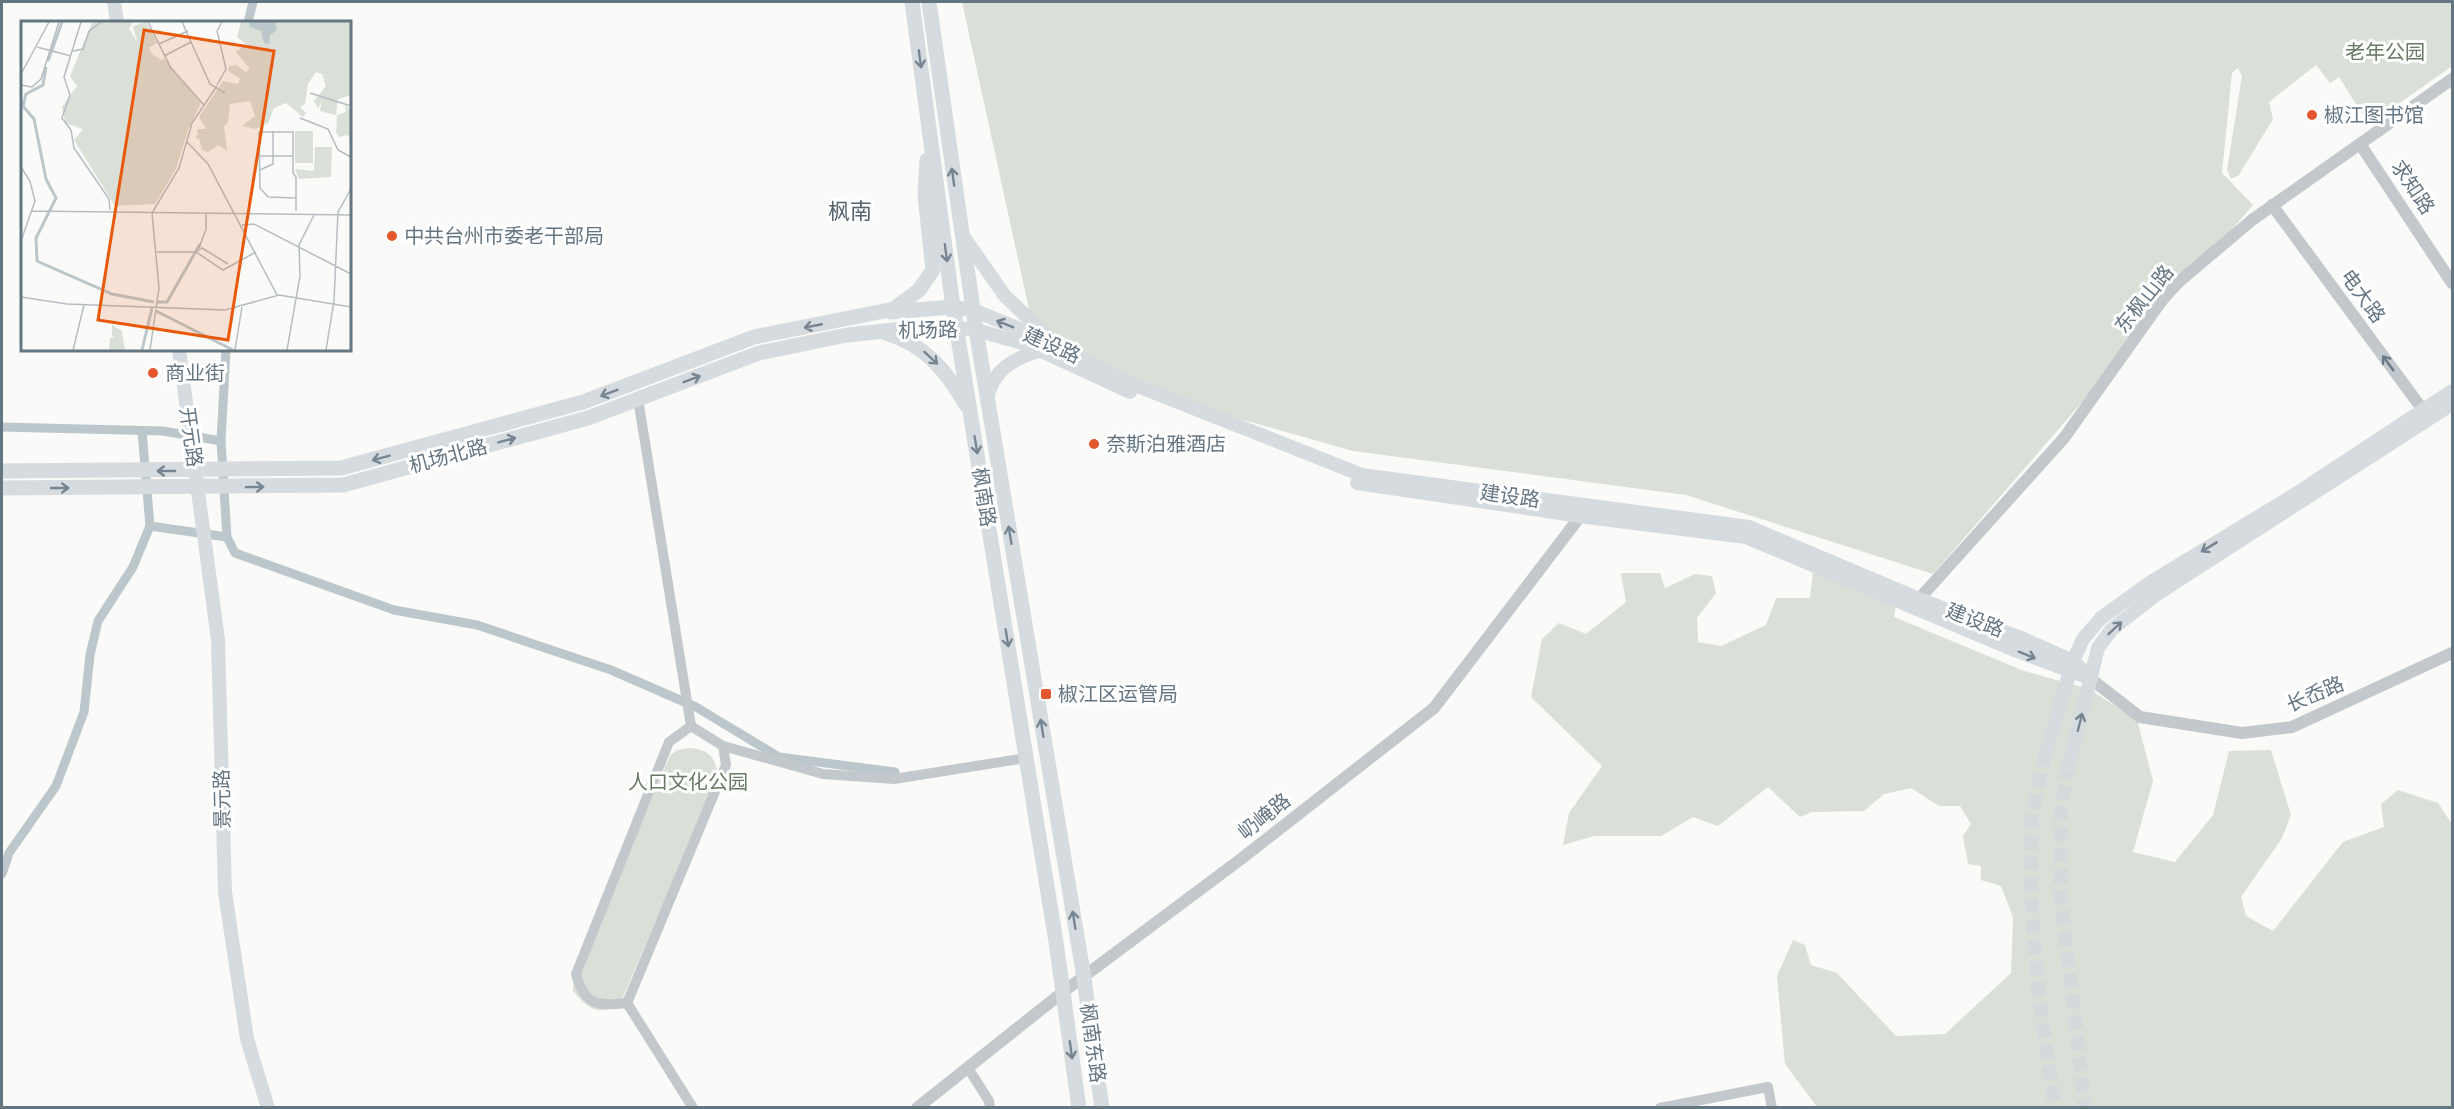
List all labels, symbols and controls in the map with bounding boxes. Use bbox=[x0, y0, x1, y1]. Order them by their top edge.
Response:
inset map bbox=[21, 21, 351, 351]
park label: 老年公园 bbox=[2345, 38, 2425, 65]
one-way arrow bbox=[914, 49, 925, 69]
place label: 椒江图书馆 bbox=[2324, 101, 2424, 128]
marker: 椒江图书馆 bbox=[2305, 108, 2319, 122]
street label: 求知路 bbox=[2385, 154, 2441, 219]
one-way arrow bbox=[948, 167, 959, 187]
district label: 枫南 bbox=[828, 196, 872, 226]
place label: 中共台州市委老干部局 bbox=[404, 222, 604, 249]
marker: 中共台州市委老干部局 bbox=[385, 229, 399, 243]
one-way arrow bbox=[940, 242, 951, 262]
street label: 东枫山路 bbox=[2108, 259, 2179, 338]
street label: 电大路 bbox=[2335, 264, 2392, 328]
street label: 机场路 bbox=[898, 315, 958, 344]
one-way arrow bbox=[996, 318, 1015, 329]
street label: 建设路 bbox=[1019, 320, 1085, 369]
one-way arrow bbox=[804, 321, 823, 332]
one-way arrow bbox=[924, 351, 939, 365]
one-way arrow bbox=[2382, 356, 2395, 372]
place label: 商业街 bbox=[165, 359, 225, 386]
marker: 商业街 bbox=[146, 366, 160, 380]
one-way arrow bbox=[682, 372, 700, 383]
one-way arrow bbox=[600, 388, 618, 399]
street label: 开元路 bbox=[174, 405, 209, 469]
place label: 奈斯泊雅酒店 bbox=[1106, 430, 1226, 457]
street label: 机场北路 bbox=[406, 432, 490, 479]
one-way arrow bbox=[497, 434, 516, 446]
one-way arrow bbox=[970, 435, 981, 455]
marker: 奈斯泊雅酒店 bbox=[1087, 437, 1101, 451]
one-way arrow bbox=[372, 452, 391, 464]
one-way arrow bbox=[157, 465, 177, 477]
street label: 枫南路 bbox=[966, 465, 1003, 529]
street label: 建设路 bbox=[1478, 478, 1542, 513]
one-way arrow bbox=[244, 481, 264, 493]
one-way arrow bbox=[49, 482, 69, 494]
one-way arrow bbox=[1004, 526, 1015, 546]
one-way arrow bbox=[2201, 542, 2218, 554]
street label: 建设路 bbox=[1942, 596, 2008, 643]
one-way arrow bbox=[2107, 621, 2122, 635]
one-way arrow bbox=[1001, 628, 1012, 647]
one-way arrow bbox=[2017, 650, 2035, 661]
street label: 长岙路 bbox=[2282, 669, 2348, 718]
place label: 椒江区运管局 bbox=[1058, 680, 1178, 707]
marker: 椒江区运管局 bbox=[1039, 687, 1053, 701]
one-way arrow bbox=[2074, 713, 2086, 732]
one-way arrow bbox=[1036, 718, 1047, 738]
park label: 人口文化公园 bbox=[628, 768, 748, 795]
street label: 景元路 bbox=[207, 769, 236, 829]
street label: 屷崦路 bbox=[1232, 786, 1296, 845]
one-way arrow bbox=[1068, 911, 1079, 930]
street label: 枫南东路 bbox=[1075, 1001, 1112, 1084]
one-way arrow bbox=[1066, 1039, 1077, 1059]

